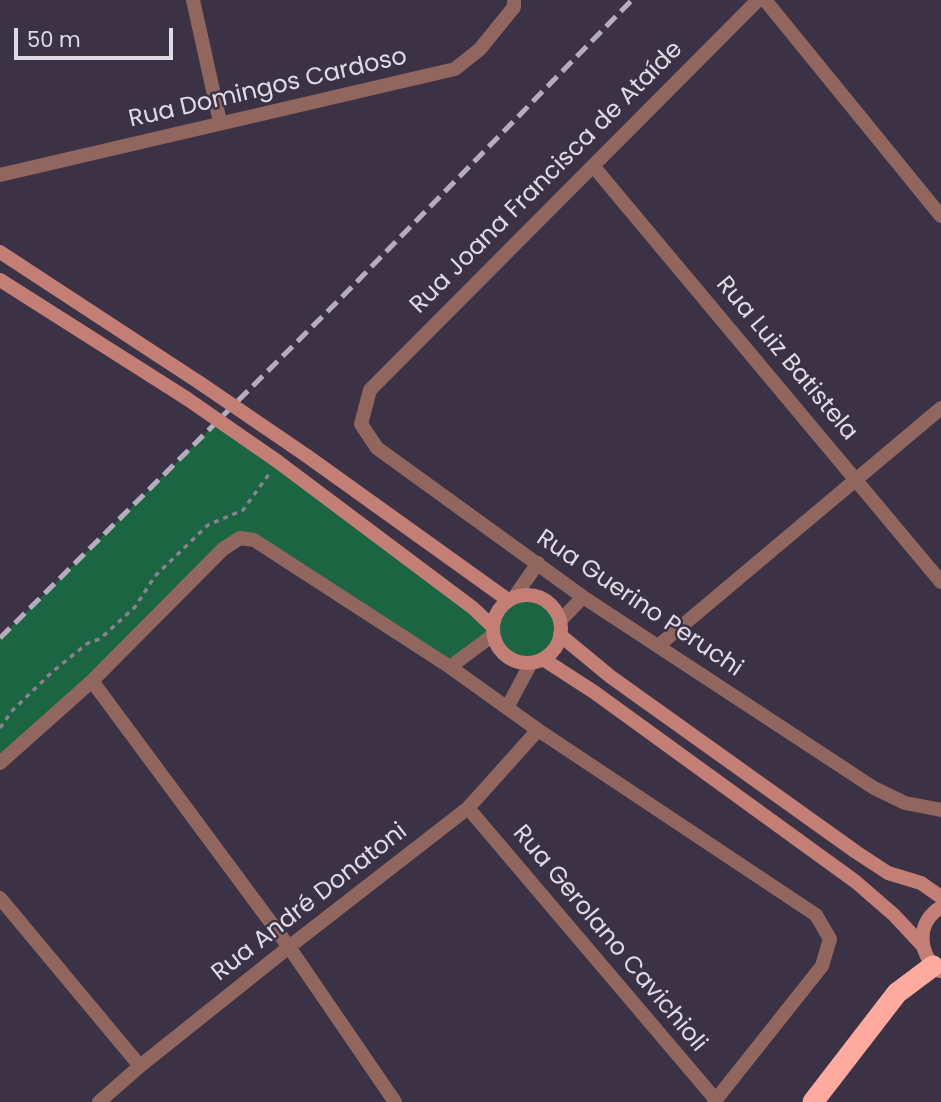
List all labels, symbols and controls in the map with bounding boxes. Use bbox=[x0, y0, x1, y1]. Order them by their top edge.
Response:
scale bar bbox=[18, 14, 177, 58]
text: 50 m bbox=[27, 25, 81, 54]
street label: Rua Joana Francisca de Ataíde bbox=[405, 36, 689, 320]
street label: Rua Domingos Cardoso bbox=[126, 43, 410, 135]
street label: Rua Luiz Batistela bbox=[709, 271, 863, 447]
street label: Rua Guerino Peruchi bbox=[530, 524, 748, 684]
street label: Rua André Donatoni bbox=[207, 818, 413, 988]
street label: Rua Gerolano Cavichioli bbox=[506, 820, 712, 1058]

